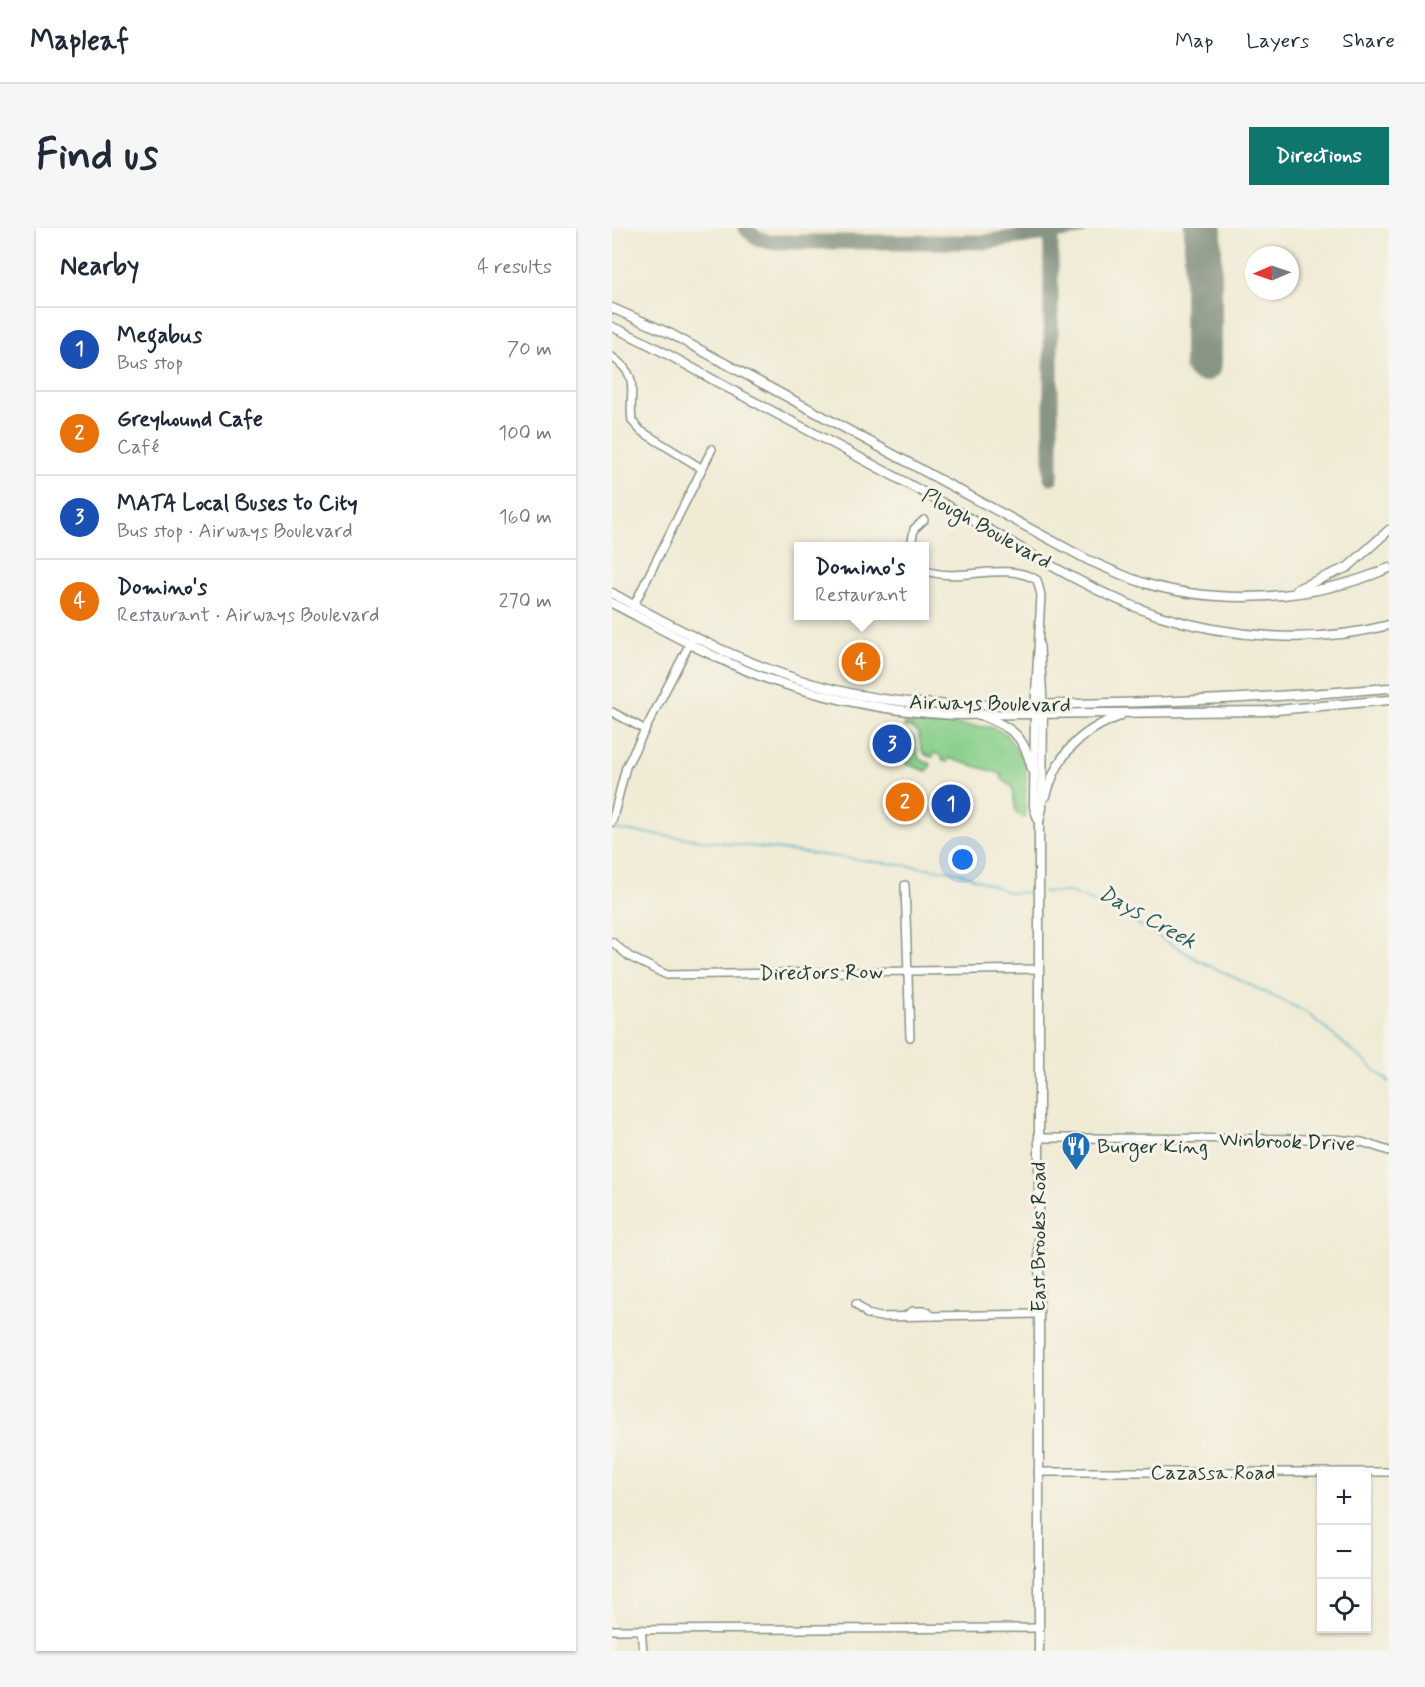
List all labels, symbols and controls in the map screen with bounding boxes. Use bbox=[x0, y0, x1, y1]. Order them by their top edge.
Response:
text: Mapleaf bbox=[30, 23, 129, 60]
text: Map bbox=[1175, 27, 1213, 55]
text: Layers bbox=[1246, 27, 1309, 55]
text: Share bbox=[1342, 27, 1395, 55]
button: Directions bbox=[1249, 127, 1389, 185]
text: Find us bbox=[36, 129, 158, 184]
north arrow bbox=[1245, 246, 1299, 300]
text: Nearby bbox=[60, 250, 139, 284]
text: 4 results bbox=[477, 254, 552, 281]
text: Megabus bbox=[117, 322, 202, 350]
text: 1 bbox=[75, 336, 84, 363]
text: 70 m bbox=[507, 336, 552, 363]
text: Bus stop bbox=[117, 350, 183, 377]
text: Greyhound Cafe bbox=[117, 406, 263, 434]
text: 2 bbox=[75, 420, 84, 447]
text: 100 m bbox=[498, 420, 552, 447]
text: Café bbox=[117, 434, 159, 461]
street label: Plough Boulevard bbox=[916, 482, 1056, 577]
text: MATA Local Buses to City bbox=[117, 490, 358, 518]
text: 3 bbox=[75, 504, 84, 531]
text: 160 m bbox=[499, 504, 552, 531]
text: Bus stop · Airways Boulevard bbox=[117, 518, 353, 545]
popup bbox=[794, 542, 929, 620]
text: Domino's bbox=[815, 554, 905, 582]
text: Domino's bbox=[117, 574, 207, 602]
text: Restaurant bbox=[815, 582, 908, 609]
text: 4 bbox=[74, 588, 85, 615]
text: 270 m bbox=[499, 588, 552, 615]
text: Restaurant · Airways Boulevard bbox=[117, 602, 379, 629]
pin: 4 bbox=[842, 640, 880, 684]
street label: Airways Boulevard bbox=[909, 689, 1071, 719]
pin: 3 bbox=[872, 722, 912, 766]
pin: 2 bbox=[886, 780, 924, 824]
pin: 1 bbox=[932, 782, 970, 826]
your location bbox=[948, 845, 977, 874]
water label: Days Creek bbox=[1093, 879, 1201, 956]
street label: Directors Row bbox=[759, 958, 883, 988]
street label: Winbrook Drive bbox=[1218, 1126, 1356, 1158]
restaurant icon: Burger King bbox=[1060, 1130, 1092, 1172]
place label: Burger King bbox=[1097, 1133, 1208, 1162]
street label: East Brooks Road bbox=[1025, 1162, 1053, 1312]
street label: Cazassa Road bbox=[1150, 1459, 1276, 1487]
map controls bbox=[1317, 1471, 1371, 1633]
button: + bbox=[1317, 1471, 1371, 1525]
button: − bbox=[1317, 1525, 1371, 1579]
button: locate bbox=[1317, 1579, 1371, 1633]

